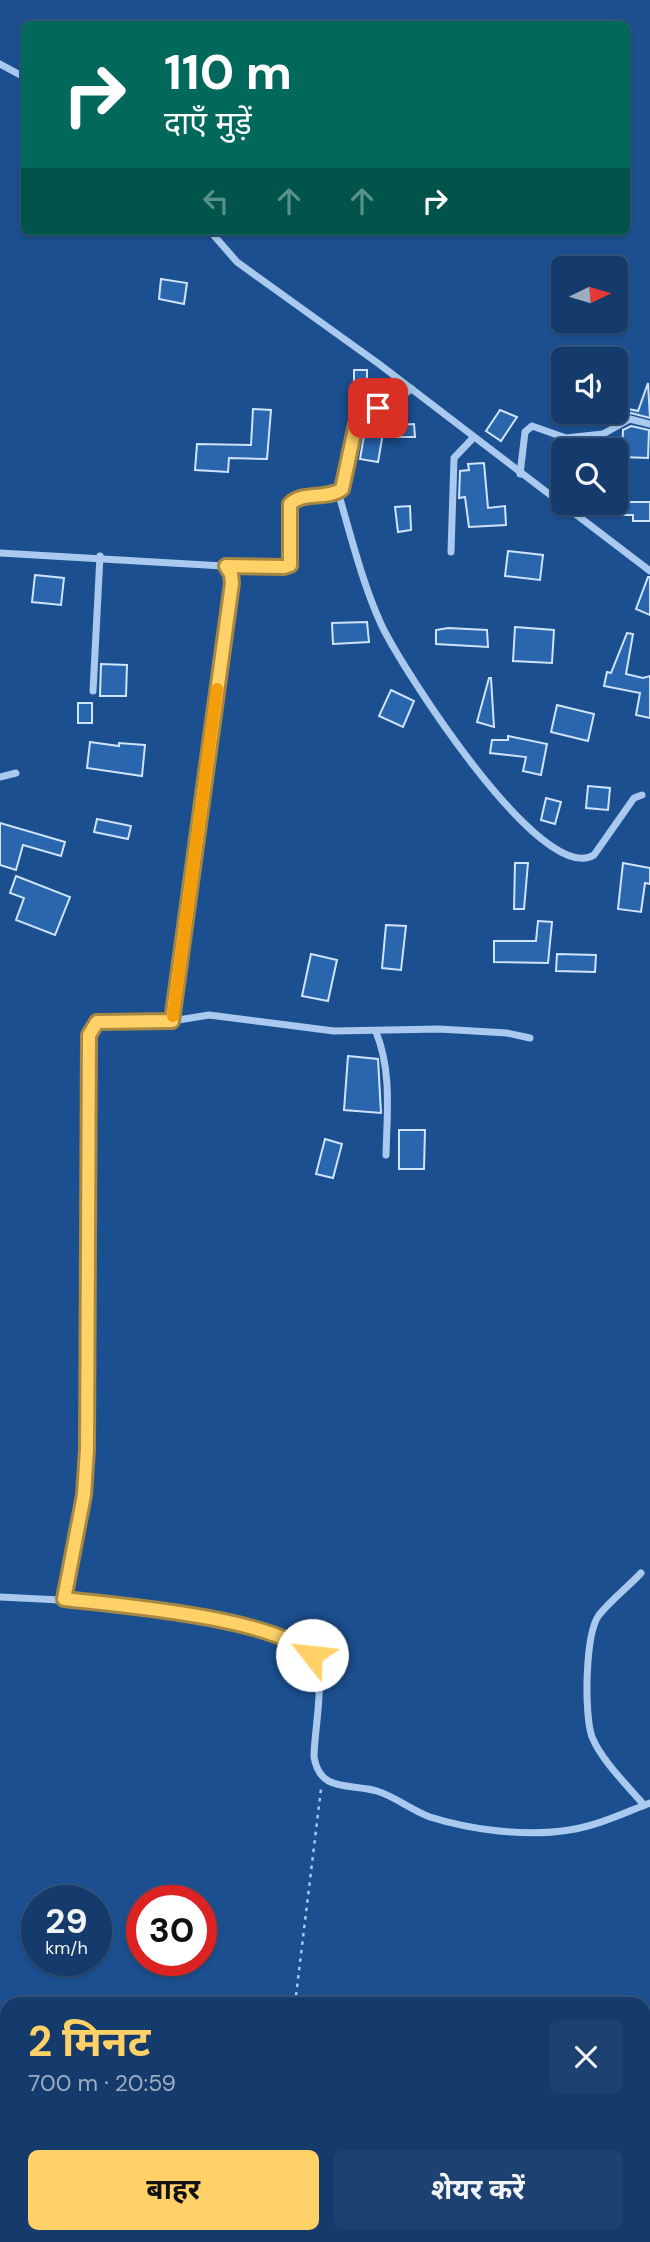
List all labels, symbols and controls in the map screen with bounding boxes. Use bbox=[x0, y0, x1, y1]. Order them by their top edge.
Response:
text: 110 m bbox=[164, 40, 292, 104]
icon: right bbox=[49, 49, 140, 140]
text: दाएँ मुड़ें bbox=[164, 102, 252, 144]
icon: left bbox=[197, 182, 235, 220]
icon: ahead bbox=[270, 182, 308, 220]
icon: ahead bbox=[343, 182, 381, 220]
icon: right bbox=[416, 182, 454, 220]
north arrow bbox=[551, 256, 628, 332]
map controls bbox=[551, 256, 628, 515]
button: sound bbox=[551, 347, 628, 424]
pin bbox=[348, 378, 408, 438]
icon: arrive bbox=[359, 389, 397, 427]
button: search bbox=[551, 438, 628, 515]
position arrow bbox=[275, 1618, 349, 1692]
speed limit sign: 30 bbox=[126, 1885, 217, 1976]
text: 29 bbox=[45, 1898, 88, 1944]
text: km/h bbox=[45, 1936, 88, 1960]
text: 2 मिनट bbox=[28, 2014, 150, 2069]
button: close bbox=[549, 2020, 623, 2094]
text: 700 m · 20:59 bbox=[28, 2068, 176, 2098]
button: बाहर bbox=[28, 2150, 319, 2230]
button: शेयर करें bbox=[333, 2150, 623, 2230]

